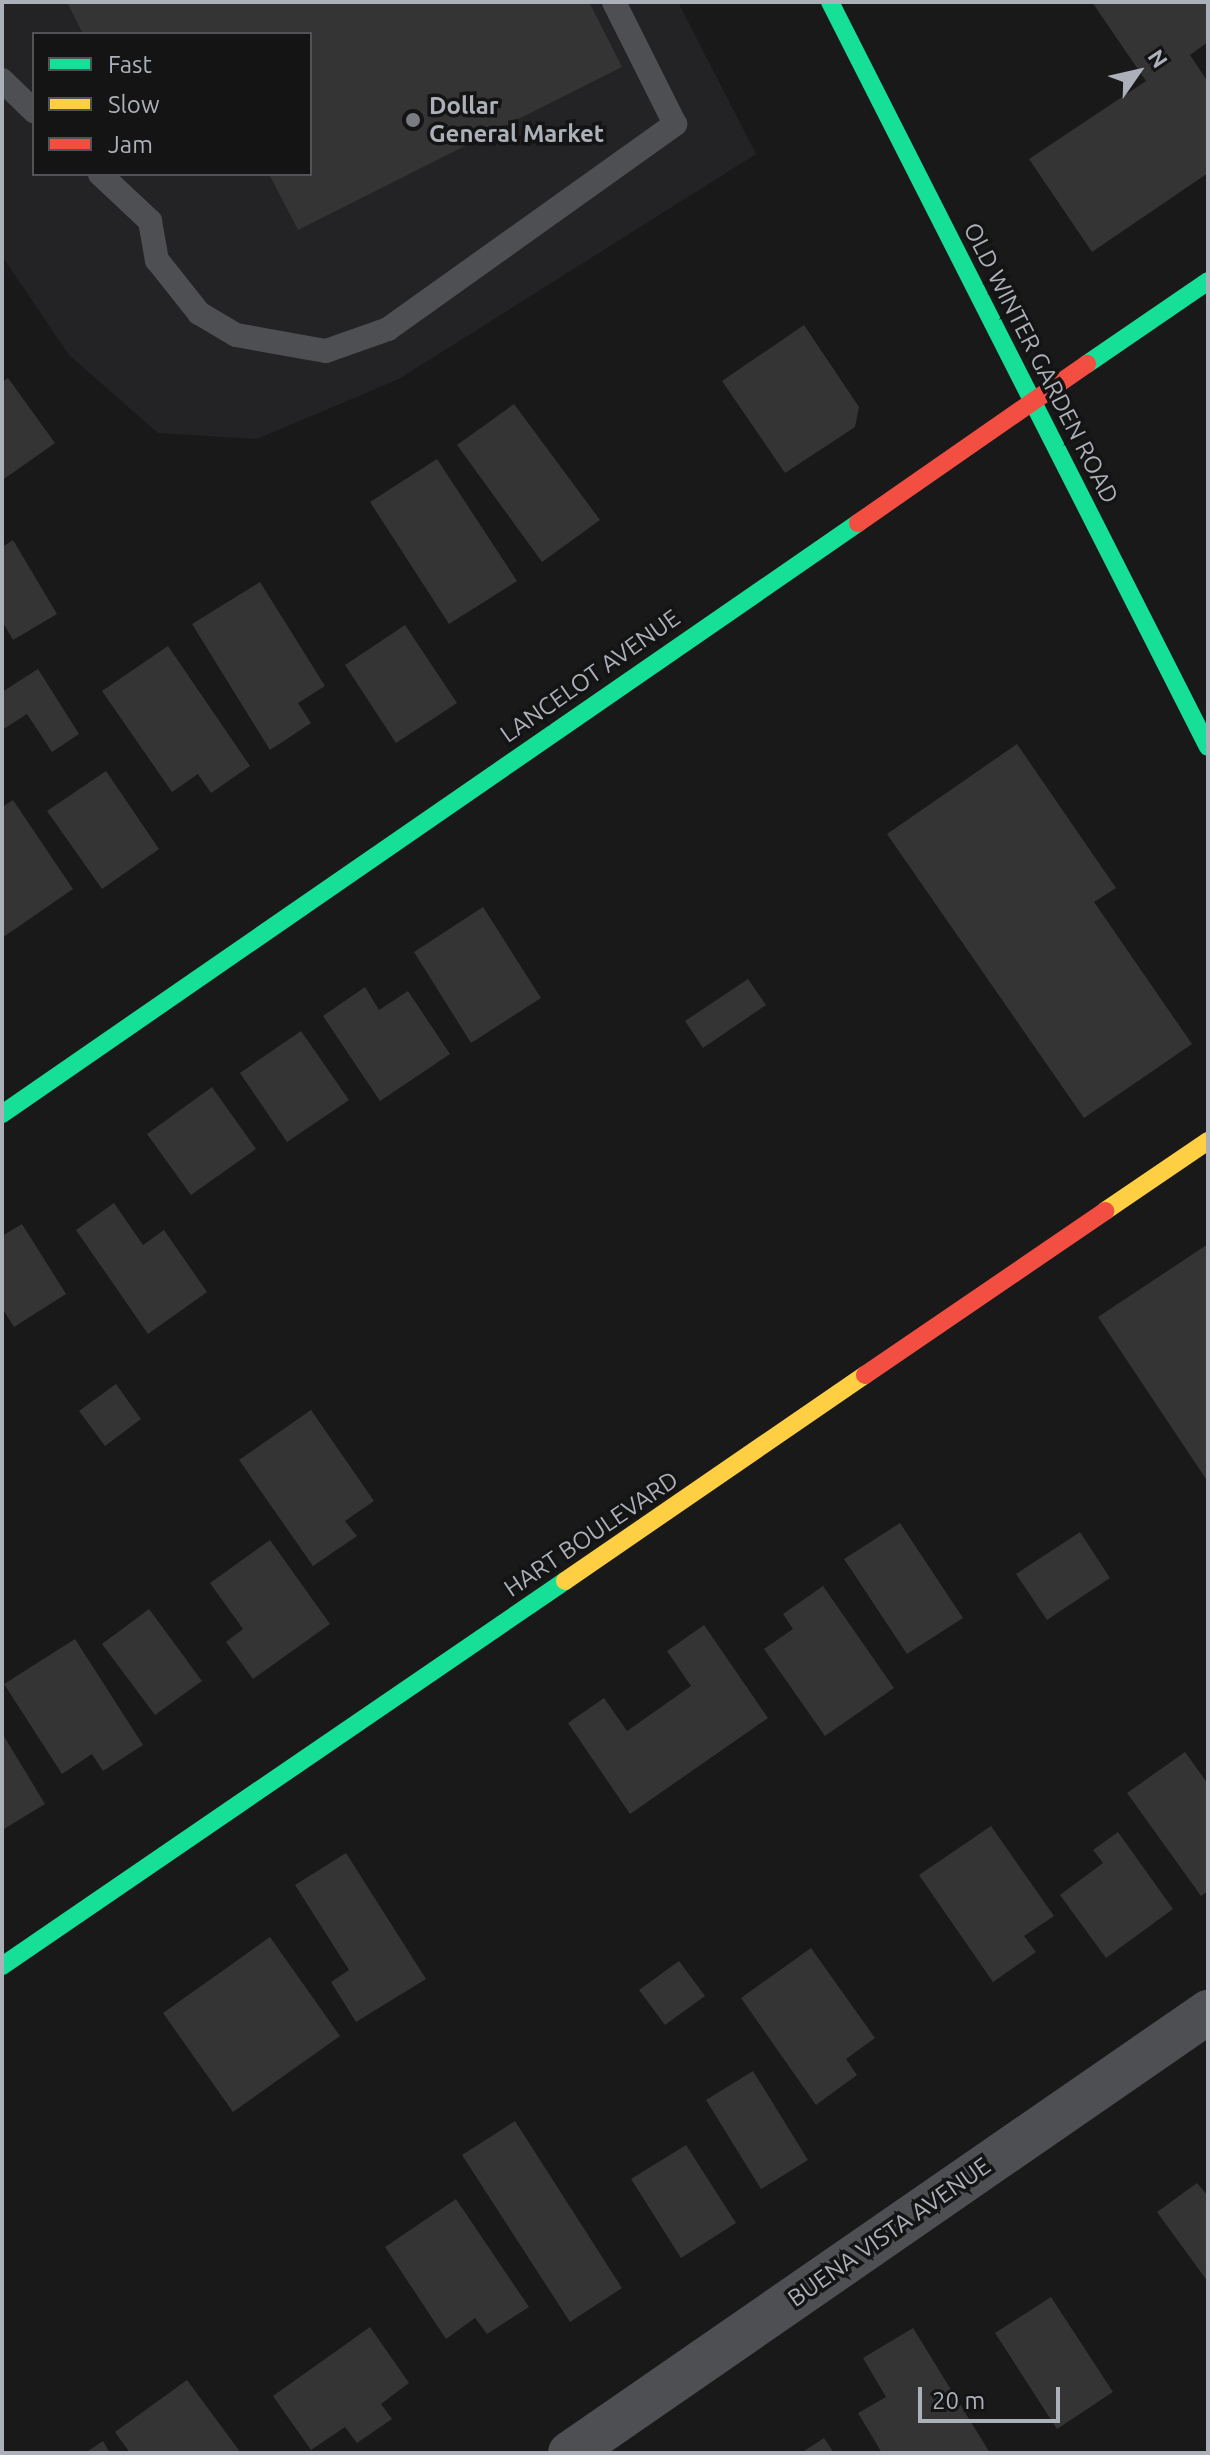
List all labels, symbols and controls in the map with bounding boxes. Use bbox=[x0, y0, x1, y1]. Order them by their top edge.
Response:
legend bbox=[32, 32, 312, 176]
north arrow bbox=[1098, 32, 1178, 112]
text: N bbox=[1143, 44, 1173, 72]
text: Fast bbox=[108, 51, 152, 78]
text: Slow bbox=[108, 91, 160, 118]
place label: Dollar General Market bbox=[429, 92, 604, 148]
marker: Dollar General Market bbox=[404, 111, 422, 129]
text: Jam bbox=[108, 131, 153, 158]
street label: OLD WINTER GARDEN ROAD bbox=[957, 218, 1125, 508]
street label: LANCELOT AVENUE bbox=[495, 603, 685, 749]
street label: HART BOULEVARD bbox=[499, 1465, 683, 1603]
street label: BUENA VISTA AVENUE bbox=[782, 2151, 996, 2313]
scale bar bbox=[922, 2371, 1064, 2421]
text: 20 m bbox=[932, 2387, 985, 2414]

